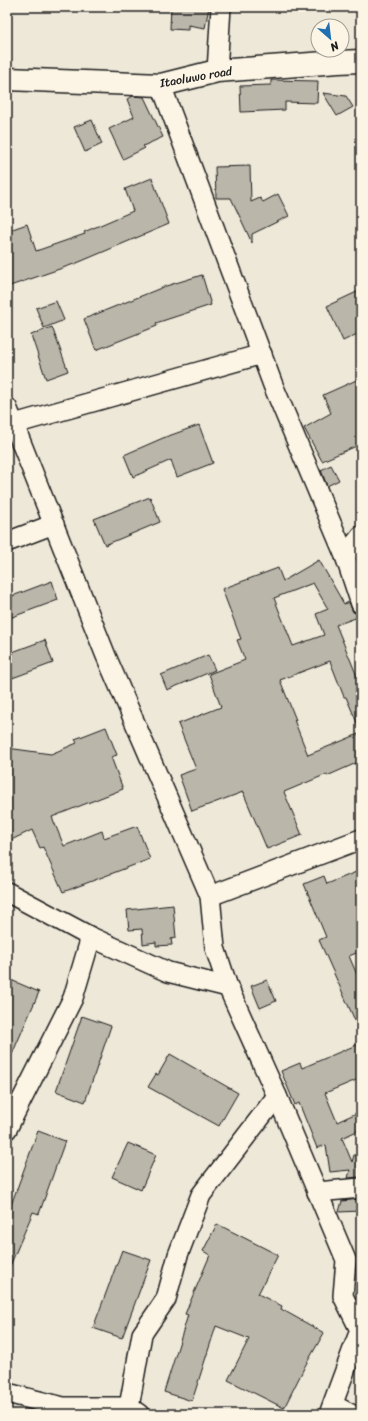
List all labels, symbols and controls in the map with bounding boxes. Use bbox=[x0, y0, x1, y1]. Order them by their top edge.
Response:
north arrow bbox=[310, 18, 350, 58]
text: N bbox=[326, 36, 343, 57]
street label: Itaoluwo road bbox=[157, 60, 234, 94]

